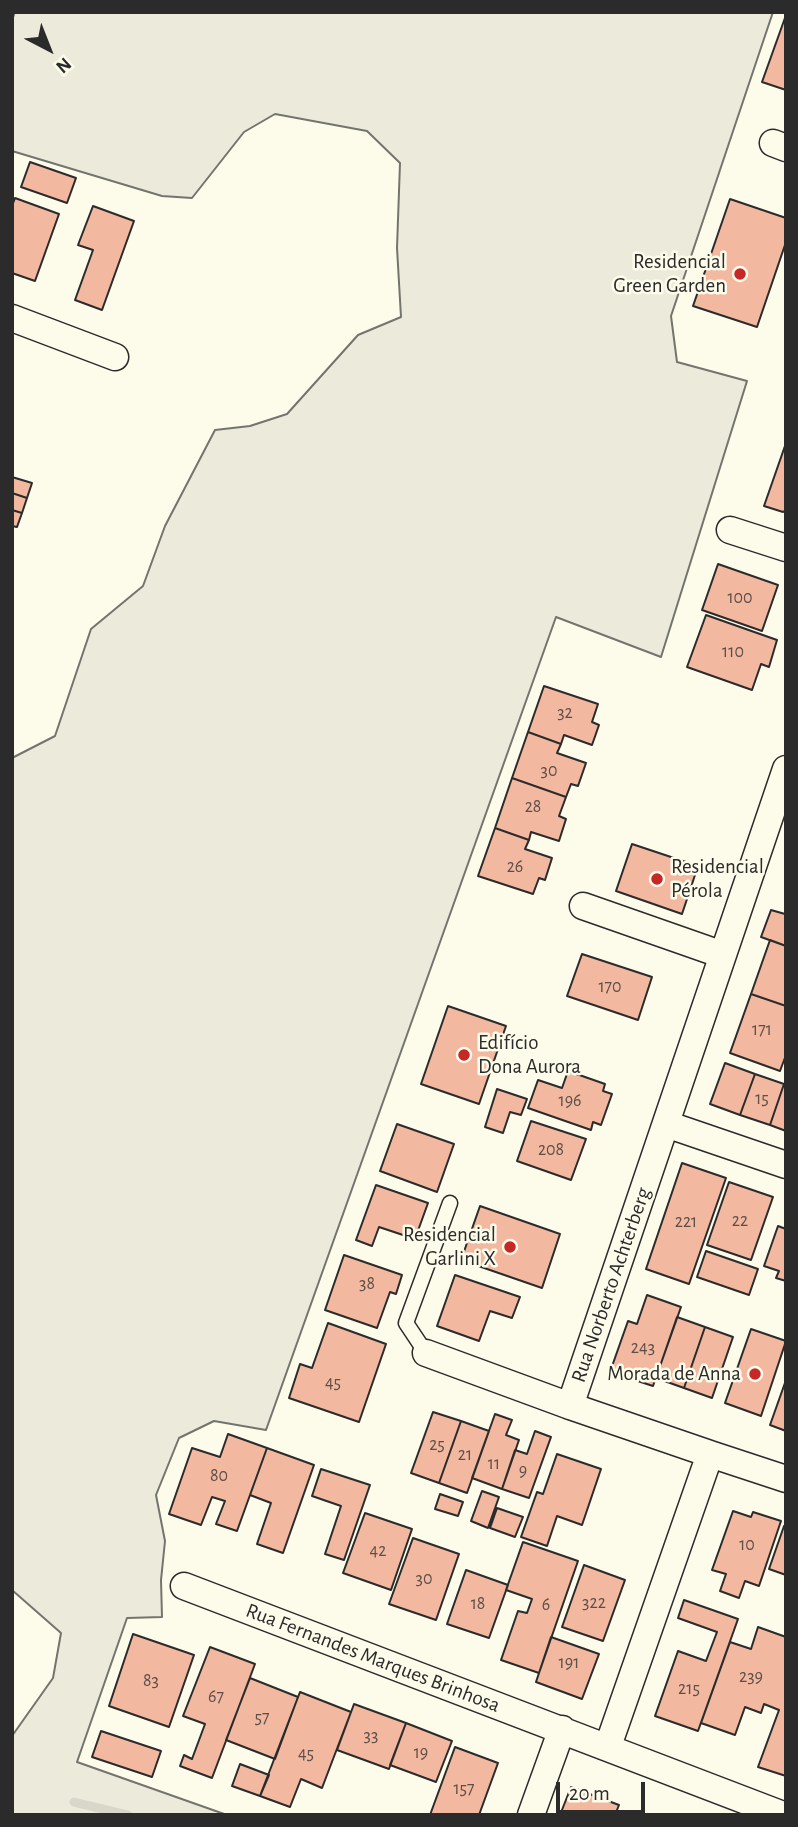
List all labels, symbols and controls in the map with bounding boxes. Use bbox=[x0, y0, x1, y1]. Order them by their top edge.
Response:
north arrow bbox=[14, 14, 84, 84]
text: N bbox=[52, 53, 75, 76]
place label: Residencial Green Garden bbox=[613, 249, 726, 299]
marker: Residencial Green Garden bbox=[732, 266, 748, 282]
house number: 100 bbox=[727, 587, 753, 609]
house number: 110 bbox=[722, 641, 744, 663]
house number: 32 bbox=[557, 702, 573, 724]
house number: 30 bbox=[541, 760, 557, 782]
house number: 28 bbox=[525, 796, 541, 818]
place label: Residencial Pérola bbox=[671, 854, 764, 904]
house number: 26 bbox=[507, 856, 523, 878]
marker: Residencial Pérola bbox=[649, 871, 665, 887]
house number: 170 bbox=[598, 976, 622, 998]
house number: 171 bbox=[752, 1019, 772, 1041]
place label: Edifício Dona Aurora bbox=[478, 1030, 581, 1080]
marker: Edifício Dona Aurora bbox=[456, 1047, 472, 1063]
house number: 15 bbox=[755, 1088, 769, 1110]
house number: 196 bbox=[558, 1090, 582, 1112]
house number: 208 bbox=[538, 1139, 564, 1161]
street label: Rua Norberto Achterberg bbox=[566, 1184, 656, 1386]
house number: 22 bbox=[732, 1210, 748, 1232]
house number: 221 bbox=[675, 1211, 697, 1233]
place label: Residencial Garlini X bbox=[403, 1222, 496, 1272]
marker: Residencial Garlini X bbox=[502, 1239, 518, 1255]
house number: 38 bbox=[359, 1273, 375, 1295]
house number: 243 bbox=[631, 1337, 655, 1359]
place label: Morada de Anna bbox=[607, 1361, 741, 1387]
marker: Morada de Anna bbox=[747, 1366, 763, 1382]
house number: 45 bbox=[325, 1372, 341, 1394]
house number: 25 bbox=[429, 1434, 445, 1456]
house number: 21 bbox=[458, 1444, 472, 1466]
house number: 11 bbox=[488, 1453, 500, 1475]
house number: 9 bbox=[519, 1460, 527, 1482]
house number: 80 bbox=[210, 1465, 228, 1487]
house number: 10 bbox=[739, 1534, 755, 1556]
house number: 42 bbox=[370, 1540, 386, 1562]
house number: 30 bbox=[416, 1568, 432, 1590]
house number: 322 bbox=[582, 1592, 606, 1614]
house number: 18 bbox=[471, 1593, 485, 1615]
house number: 6 bbox=[542, 1594, 550, 1616]
street label: Rua Fernandes Marques Brinhosa bbox=[242, 1598, 504, 1718]
house number: 191 bbox=[559, 1652, 579, 1674]
house number: 239 bbox=[739, 1666, 763, 1688]
house number: 83 bbox=[143, 1670, 159, 1692]
house number: 215 bbox=[678, 1678, 700, 1700]
house number: 67 bbox=[208, 1686, 224, 1708]
house number: 57 bbox=[254, 1707, 270, 1729]
house number: 33 bbox=[364, 1725, 378, 1747]
house number: 19 bbox=[414, 1742, 428, 1764]
house number: 45 bbox=[298, 1743, 314, 1765]
scale bar bbox=[560, 1768, 649, 1812]
house number: 157 bbox=[453, 1778, 475, 1800]
text: 20 m bbox=[569, 1783, 610, 1804]

